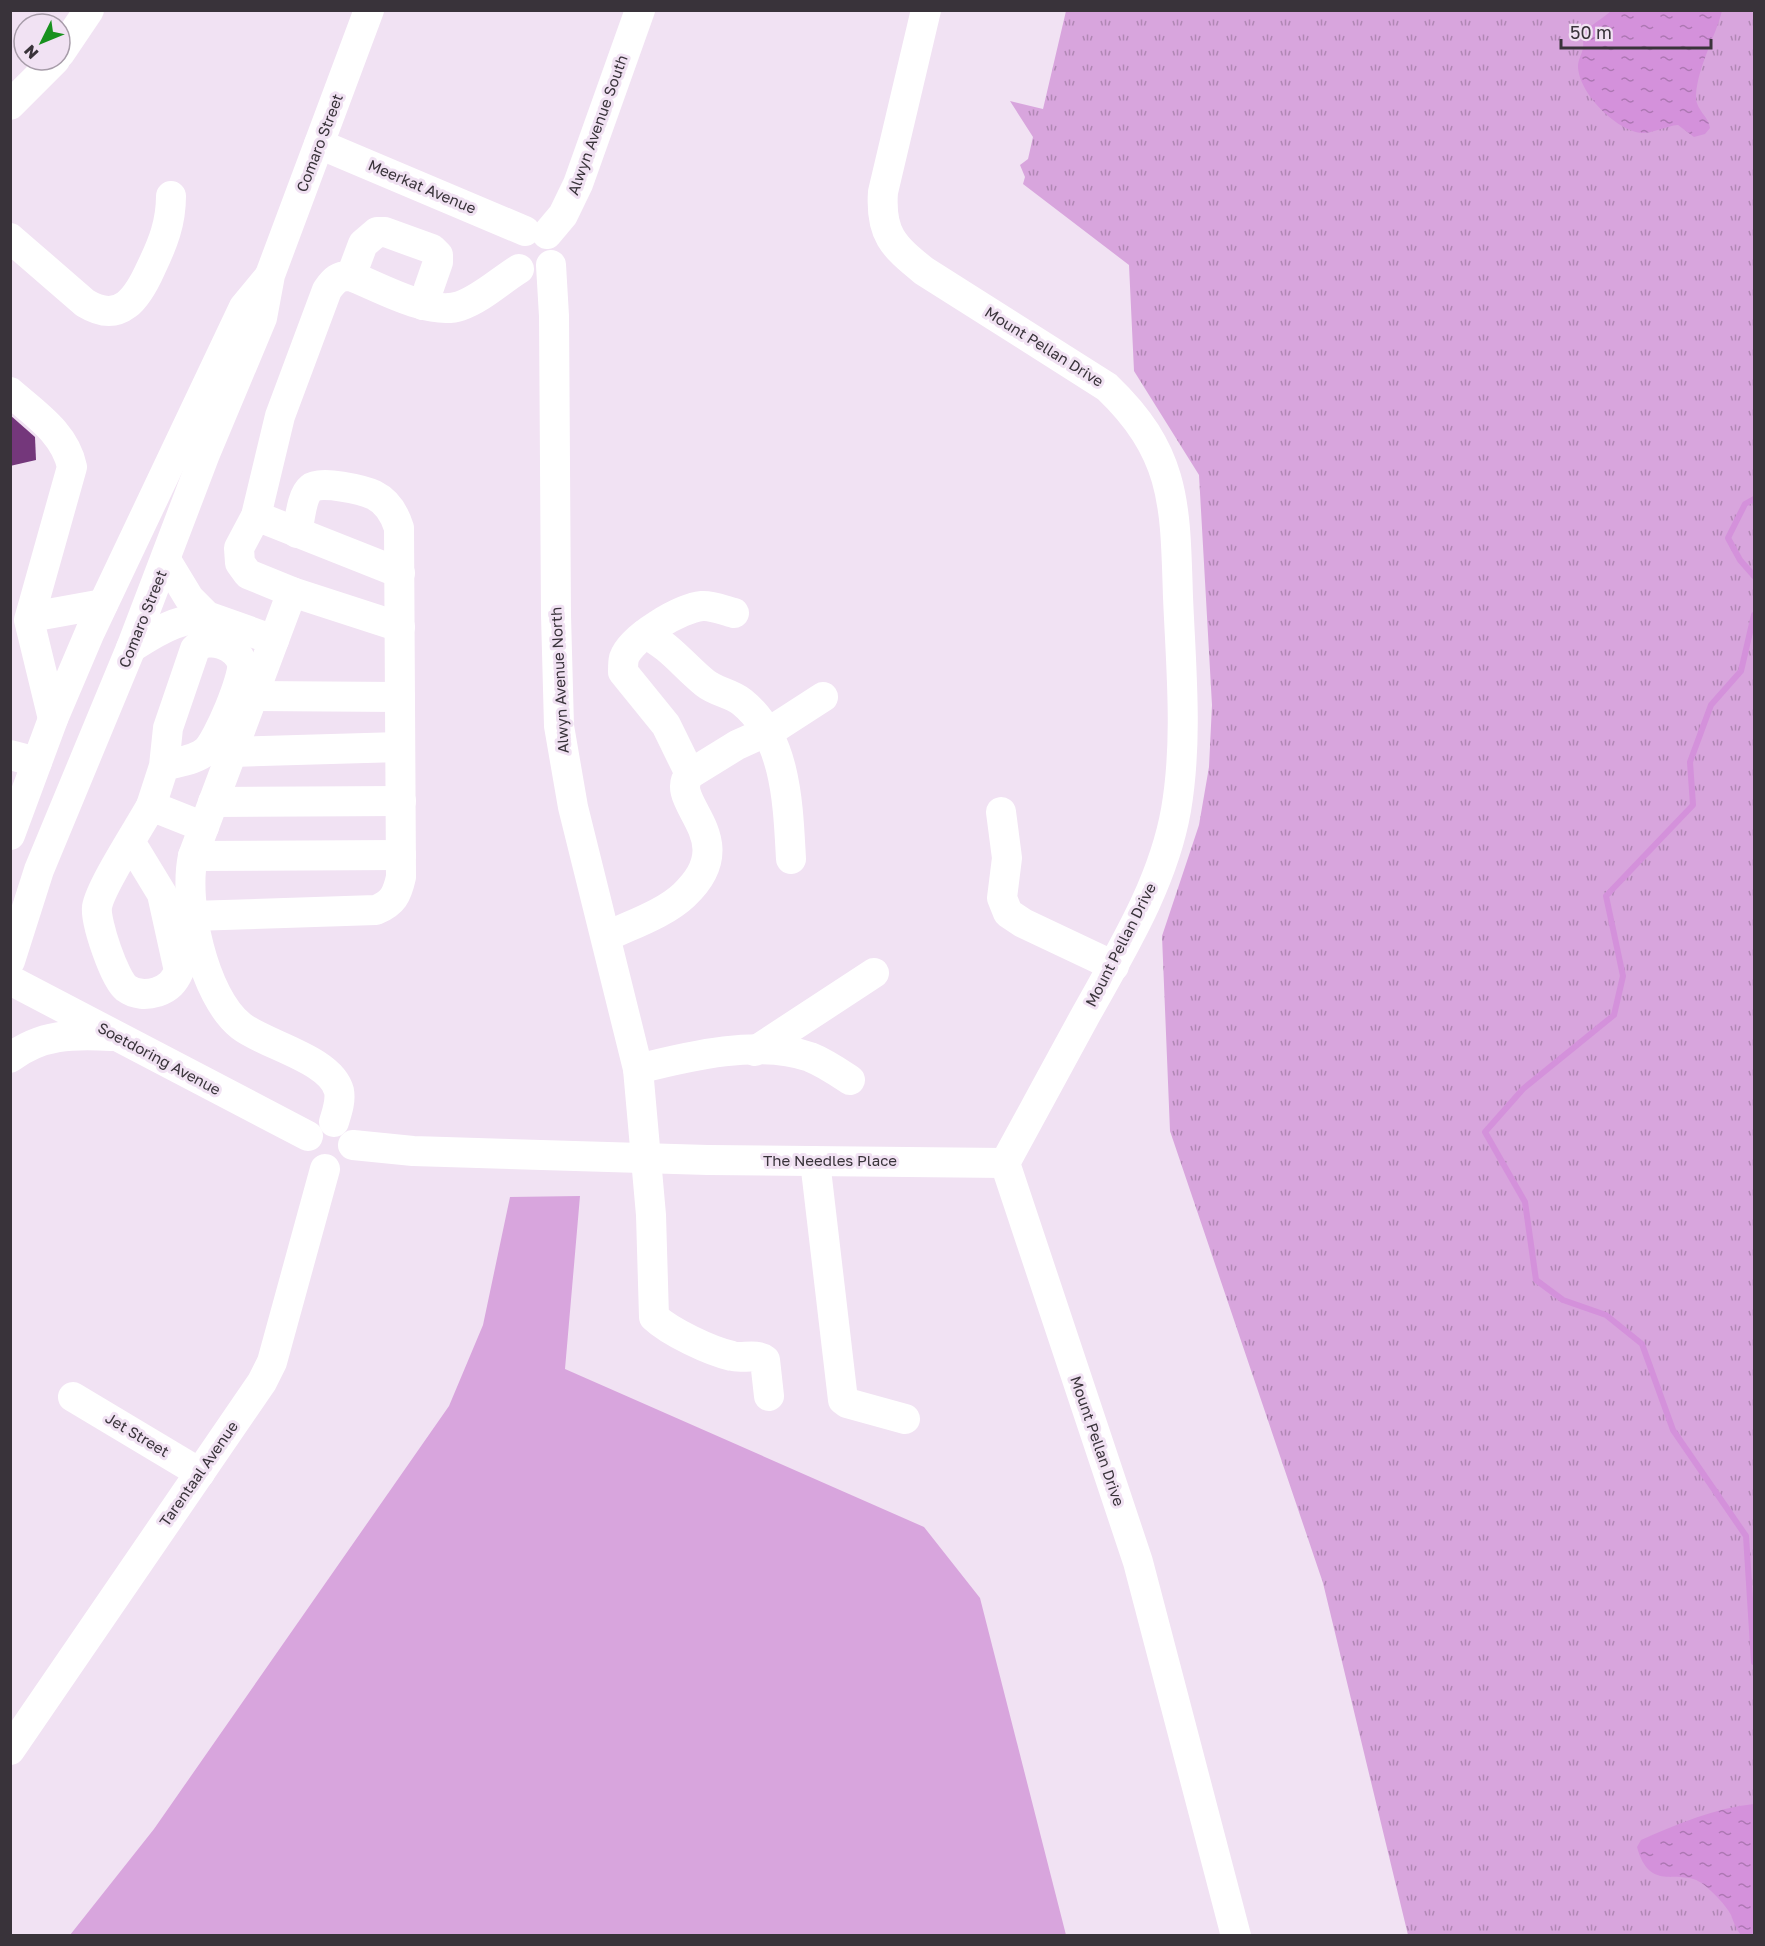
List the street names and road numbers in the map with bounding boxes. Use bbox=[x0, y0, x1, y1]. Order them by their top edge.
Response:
street label: Alwyn Avenue South bbox=[563, 52, 631, 197]
street label: Comaro Street bbox=[292, 91, 346, 194]
street label: Meerkat Avenue bbox=[366, 155, 479, 217]
street label: Mount Pellan Drive bbox=[982, 302, 1107, 390]
street label: Comaro Street bbox=[114, 567, 170, 670]
street label: Alwyn Avenue North bbox=[546, 606, 572, 754]
street label: Mount Pellan Drive bbox=[1081, 879, 1159, 1009]
street label: Soetdoring Avenue bbox=[95, 1018, 224, 1098]
street label: The Needles Place bbox=[763, 1151, 897, 1169]
street label: Mount Pellan Drive bbox=[1067, 1373, 1129, 1508]
street label: Jet Street bbox=[102, 1408, 173, 1460]
street label: Tarentaal Avenue bbox=[155, 1417, 241, 1530]

